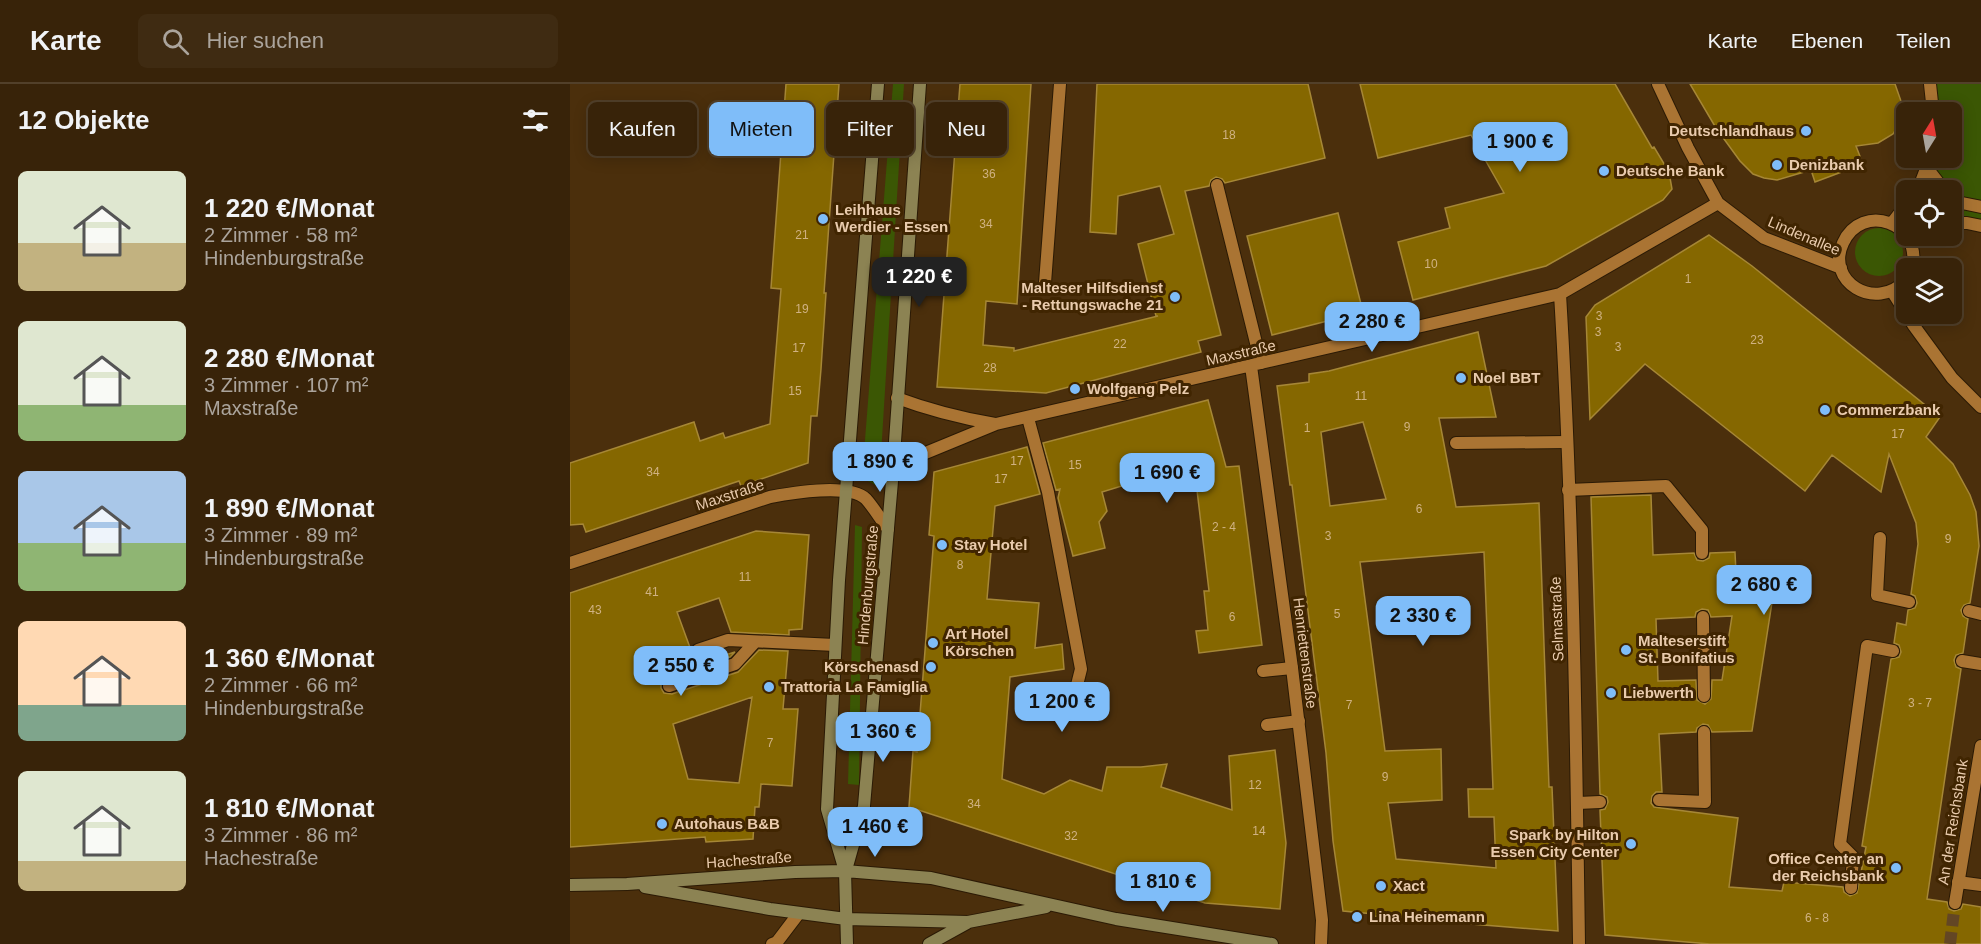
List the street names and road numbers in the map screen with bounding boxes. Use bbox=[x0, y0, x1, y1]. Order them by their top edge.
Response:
street label: Lindenallee bbox=[1766, 213, 1843, 258]
street label: Maxstraße bbox=[1204, 336, 1277, 369]
street label: Maxstraße bbox=[694, 475, 766, 514]
street label: Hindenburgstraße bbox=[854, 524, 881, 646]
street label: Selmastraße bbox=[1547, 576, 1566, 662]
street label: Henriettenstraße bbox=[1290, 596, 1321, 709]
street label: An der Reichsbank bbox=[1934, 758, 1971, 886]
street label: Hachestraße bbox=[706, 848, 792, 871]

